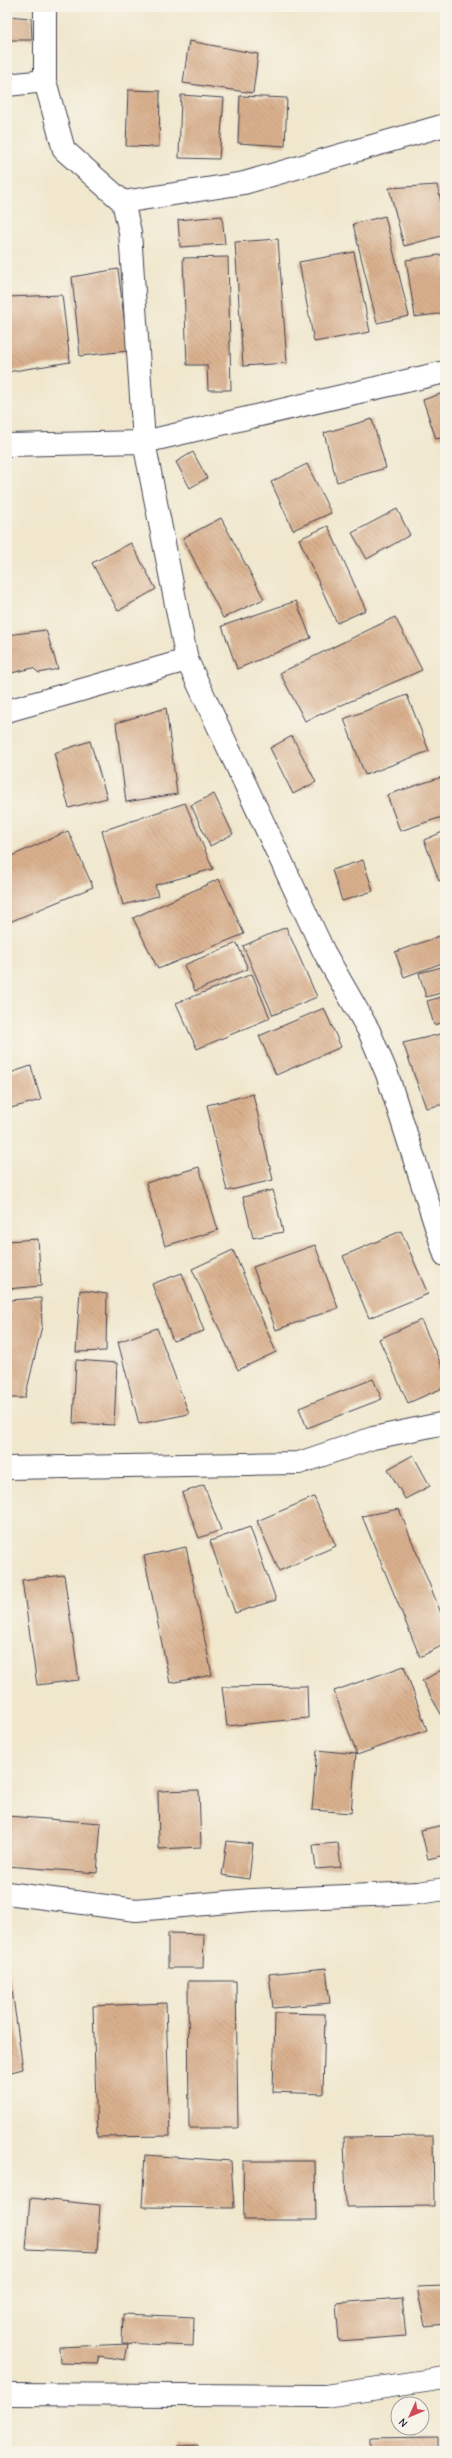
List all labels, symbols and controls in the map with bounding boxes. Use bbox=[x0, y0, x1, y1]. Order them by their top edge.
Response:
north arrow bbox=[390, 2396, 430, 2436]
text: N bbox=[396, 2415, 410, 2430]

